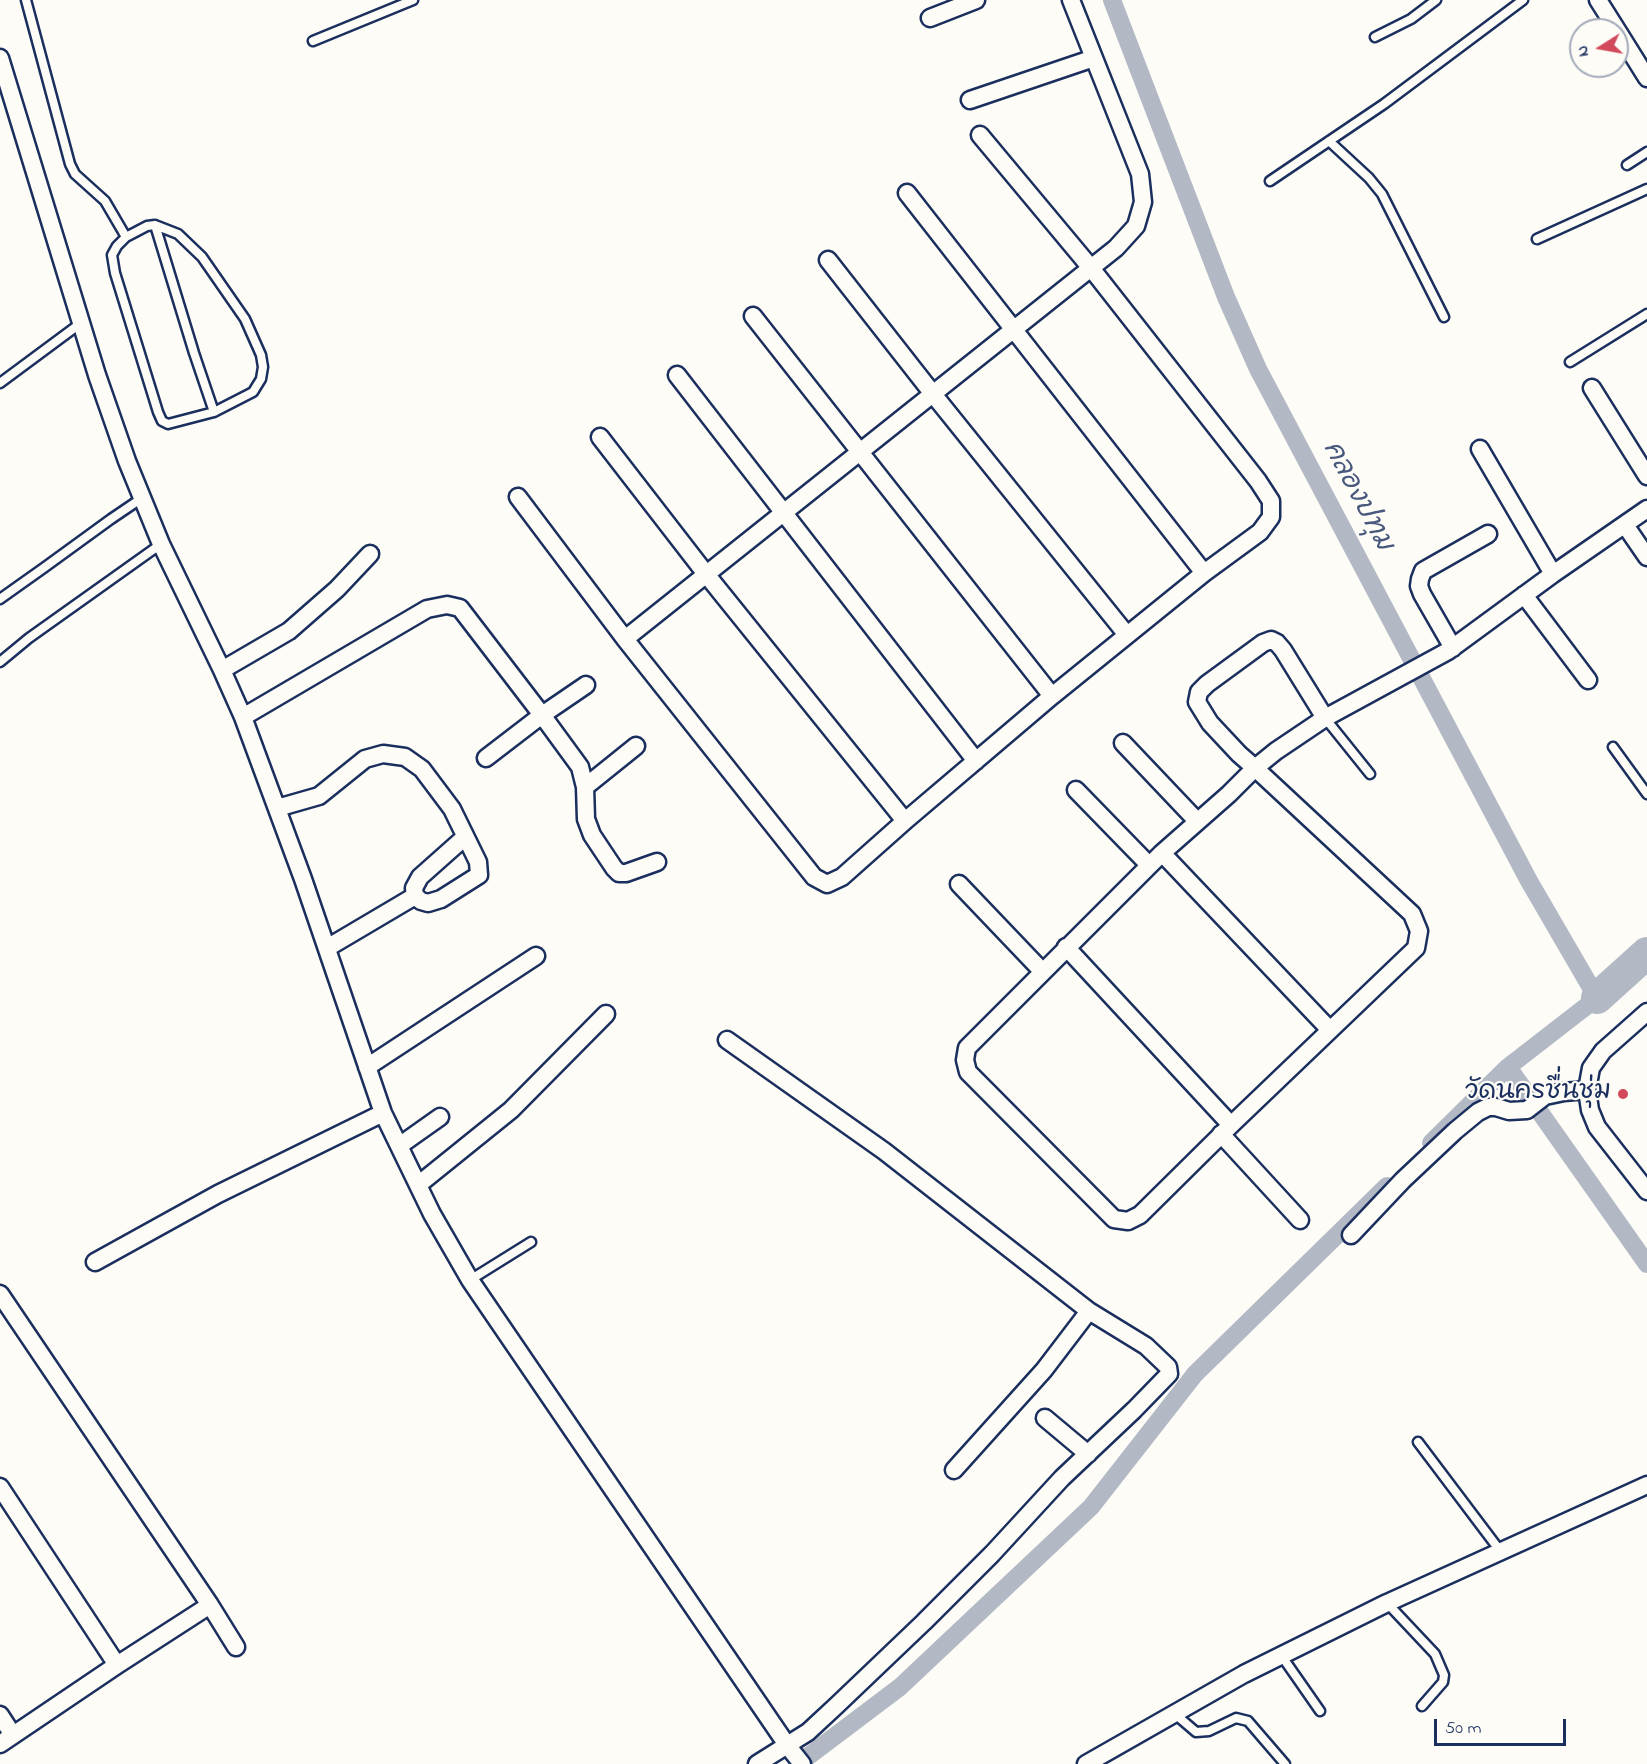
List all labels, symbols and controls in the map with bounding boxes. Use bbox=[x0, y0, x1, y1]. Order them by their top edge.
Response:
north arrow bbox=[1569, 18, 1629, 78]
text: N bbox=[1570, 43, 1596, 59]
water label: คลองปทุม bbox=[1314, 437, 1398, 557]
place label: วัดนครชื่นชุ่ม bbox=[1465, 1078, 1611, 1110]
marker: วัดนครชื่นชุ่ม bbox=[1616, 1087, 1630, 1101]
scale bar bbox=[1437, 1707, 1569, 1745]
text: 50 m bbox=[1445, 1716, 1482, 1742]

